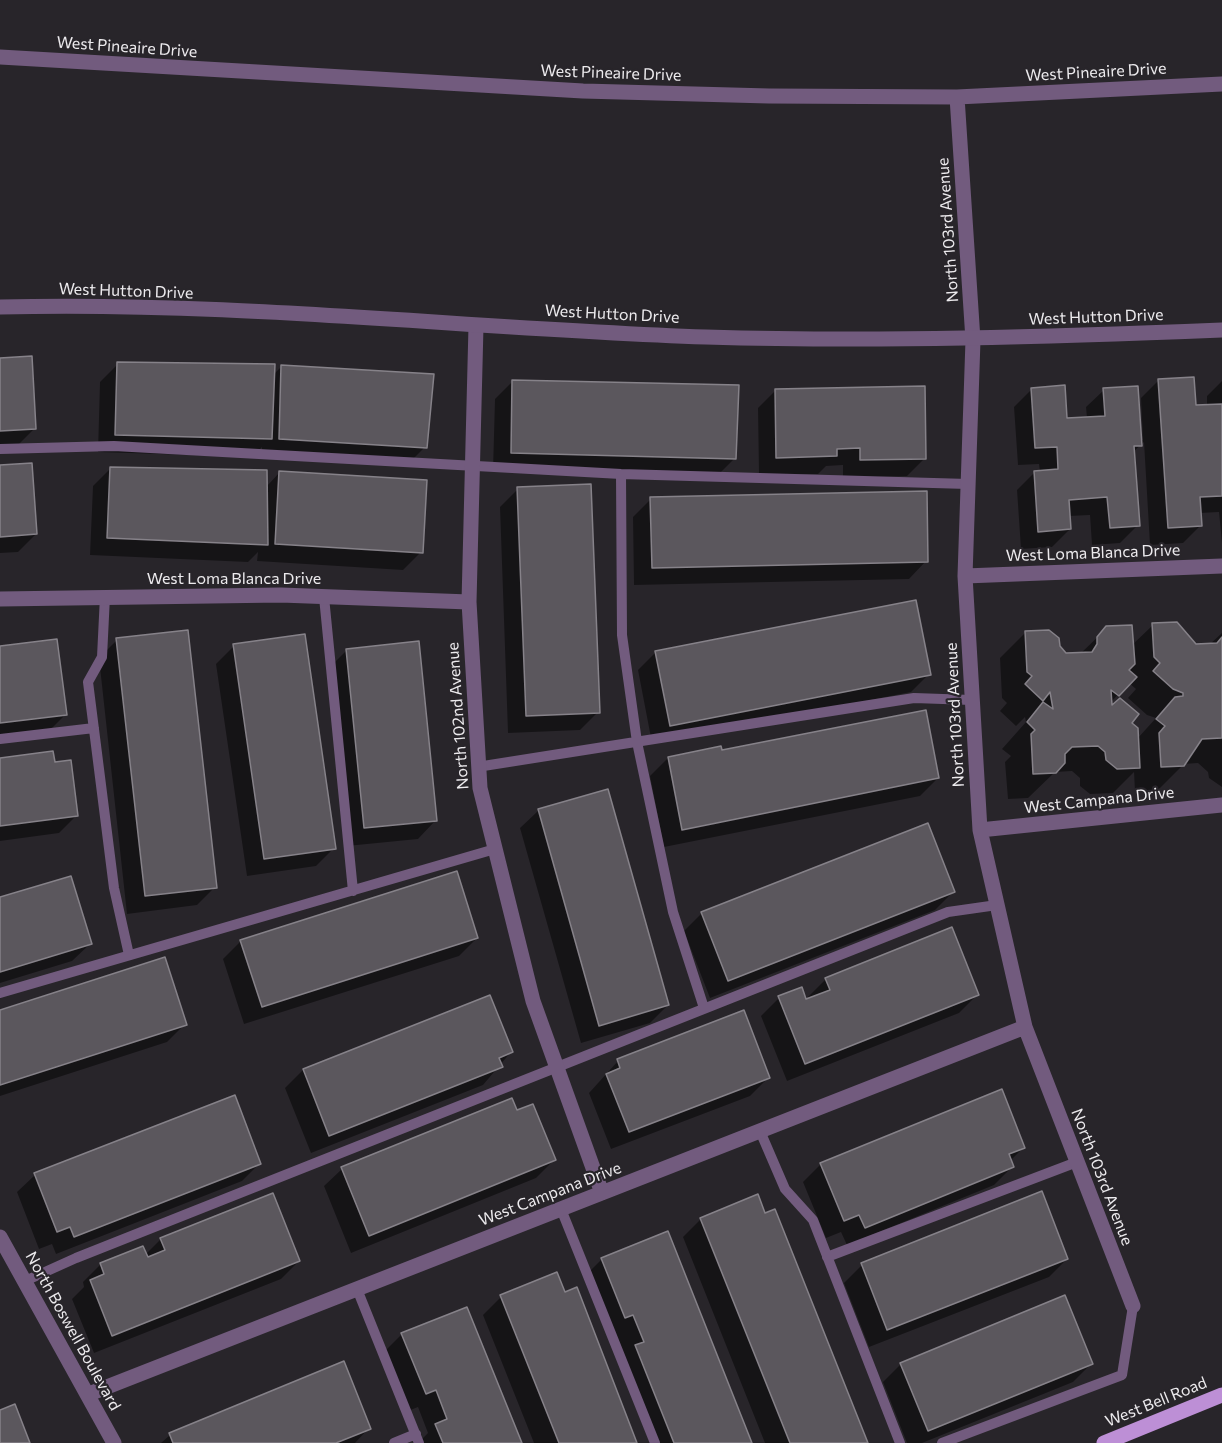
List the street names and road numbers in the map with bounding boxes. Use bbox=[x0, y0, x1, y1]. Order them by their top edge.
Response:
street label: West Pineaire Drive bbox=[56, 33, 198, 61]
street label: West Pineaire Drive bbox=[1025, 59, 1167, 85]
street label: West Pineaire Drive bbox=[540, 61, 682, 85]
street label: North 103rd Avenue bbox=[933, 157, 963, 303]
street label: West Hutton Drive bbox=[58, 279, 194, 303]
street label: West Hutton Drive bbox=[544, 301, 680, 327]
street label: West Hutton Drive bbox=[1028, 305, 1164, 329]
street label: West Loma Blanca Drive bbox=[1005, 540, 1181, 566]
street label: West Loma Blanca Drive bbox=[147, 569, 321, 589]
street label: North 102nd Avenue bbox=[443, 642, 473, 790]
street label: North 103rd Avenue bbox=[942, 642, 968, 788]
street label: West Campana Drive bbox=[1023, 783, 1175, 817]
street label: North 103rd Avenue bbox=[1067, 1106, 1137, 1248]
street label: West Campana Drive bbox=[476, 1158, 624, 1230]
street label: North Boswell Boulevard bbox=[21, 1248, 125, 1414]
street label: West Bell Road bbox=[1102, 1373, 1210, 1431]

